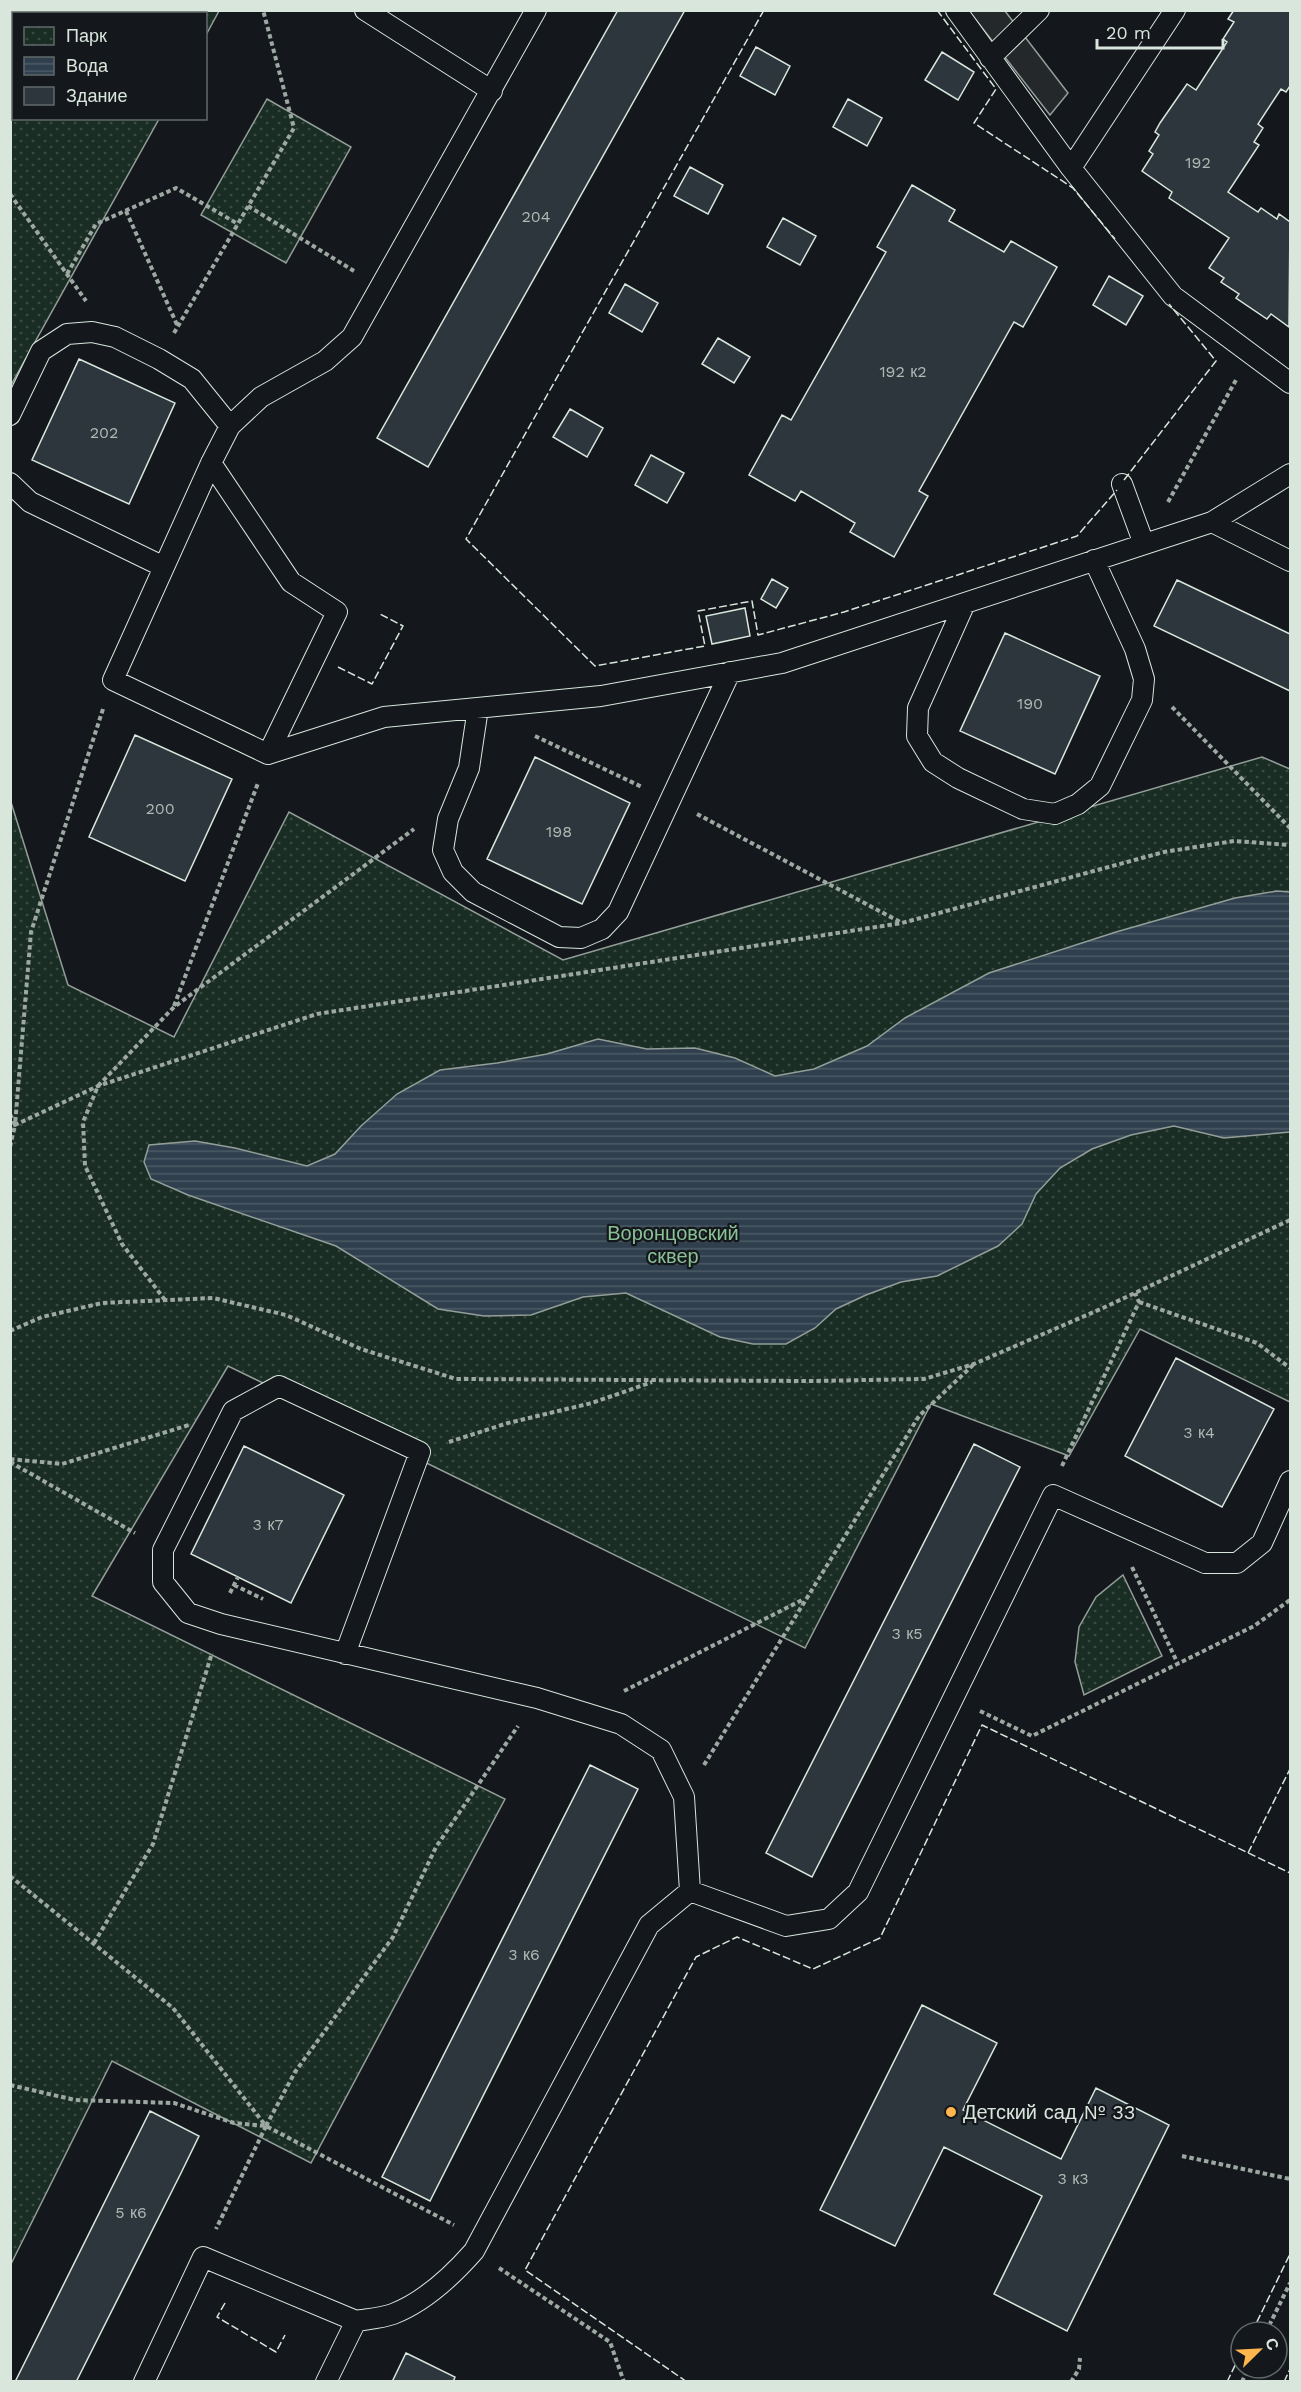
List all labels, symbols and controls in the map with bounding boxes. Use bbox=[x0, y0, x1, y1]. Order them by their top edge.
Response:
legend bbox=[12, 12, 207, 120]
scale bar bbox=[1097, 12, 1223, 50]
text: 20 m bbox=[1106, 22, 1151, 43]
text: Парк bbox=[66, 25, 107, 46]
text: Вода bbox=[66, 55, 109, 76]
text: Здание bbox=[66, 85, 127, 106]
house number: 192 bbox=[1185, 153, 1211, 172]
house number: 204 bbox=[521, 207, 551, 226]
house number: 192 к2 bbox=[879, 362, 927, 381]
house number: 202 bbox=[90, 423, 118, 442]
house number: 190 bbox=[1017, 694, 1043, 713]
house number: 200 bbox=[145, 799, 175, 818]
house number: 198 bbox=[546, 822, 572, 841]
park label: Воронцовский сквер bbox=[607, 1221, 739, 1268]
house number: 3 к4 bbox=[1183, 1423, 1215, 1442]
house number: 3 к7 bbox=[253, 1515, 283, 1534]
house number: 3 к5 bbox=[891, 1624, 923, 1643]
house number: 3 к6 bbox=[508, 1945, 540, 1964]
place label: Детский сад № 33 bbox=[963, 2100, 1136, 2124]
marker: Детский сад № 33 bbox=[944, 2105, 958, 2119]
house number: 3 к3 bbox=[1057, 2169, 1089, 2188]
house number: 5 к6 bbox=[115, 2203, 147, 2222]
north arrow bbox=[1229, 2320, 1289, 2380]
text: С bbox=[1261, 2335, 1283, 2354]

